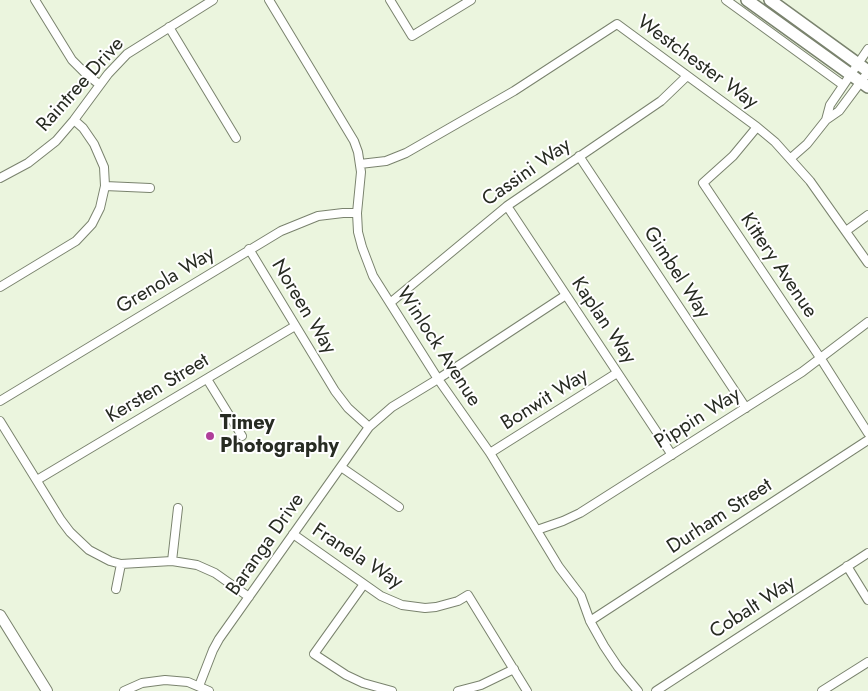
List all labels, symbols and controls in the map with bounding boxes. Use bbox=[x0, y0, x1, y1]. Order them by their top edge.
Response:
street label: Westchester Way bbox=[632, 11, 762, 115]
street label: Raintree Drive bbox=[32, 33, 130, 137]
street label: Cassini Way bbox=[478, 134, 576, 212]
street label: Kittery Avenue bbox=[734, 209, 822, 323]
street label: Gimbel Way bbox=[637, 223, 715, 323]
street label: Grenola Way bbox=[113, 242, 219, 320]
street label: Noreen Way bbox=[265, 255, 341, 359]
street label: Kaplan Way bbox=[565, 273, 641, 369]
street label: Winlock Avenue bbox=[390, 283, 486, 411]
street label: Kersten Street bbox=[102, 349, 214, 429]
street label: Bonwit Way bbox=[497, 364, 593, 436]
street label: Pippin Way bbox=[651, 383, 745, 455]
place label: Timey Photography bbox=[220, 412, 339, 459]
marker: Timey Photography bbox=[204, 430, 216, 442]
street label: Durham Street bbox=[663, 474, 777, 560]
street label: Baranga Drive bbox=[222, 489, 310, 601]
street label: Franela Way bbox=[307, 519, 407, 595]
street label: Cobalt Way bbox=[706, 571, 800, 645]

